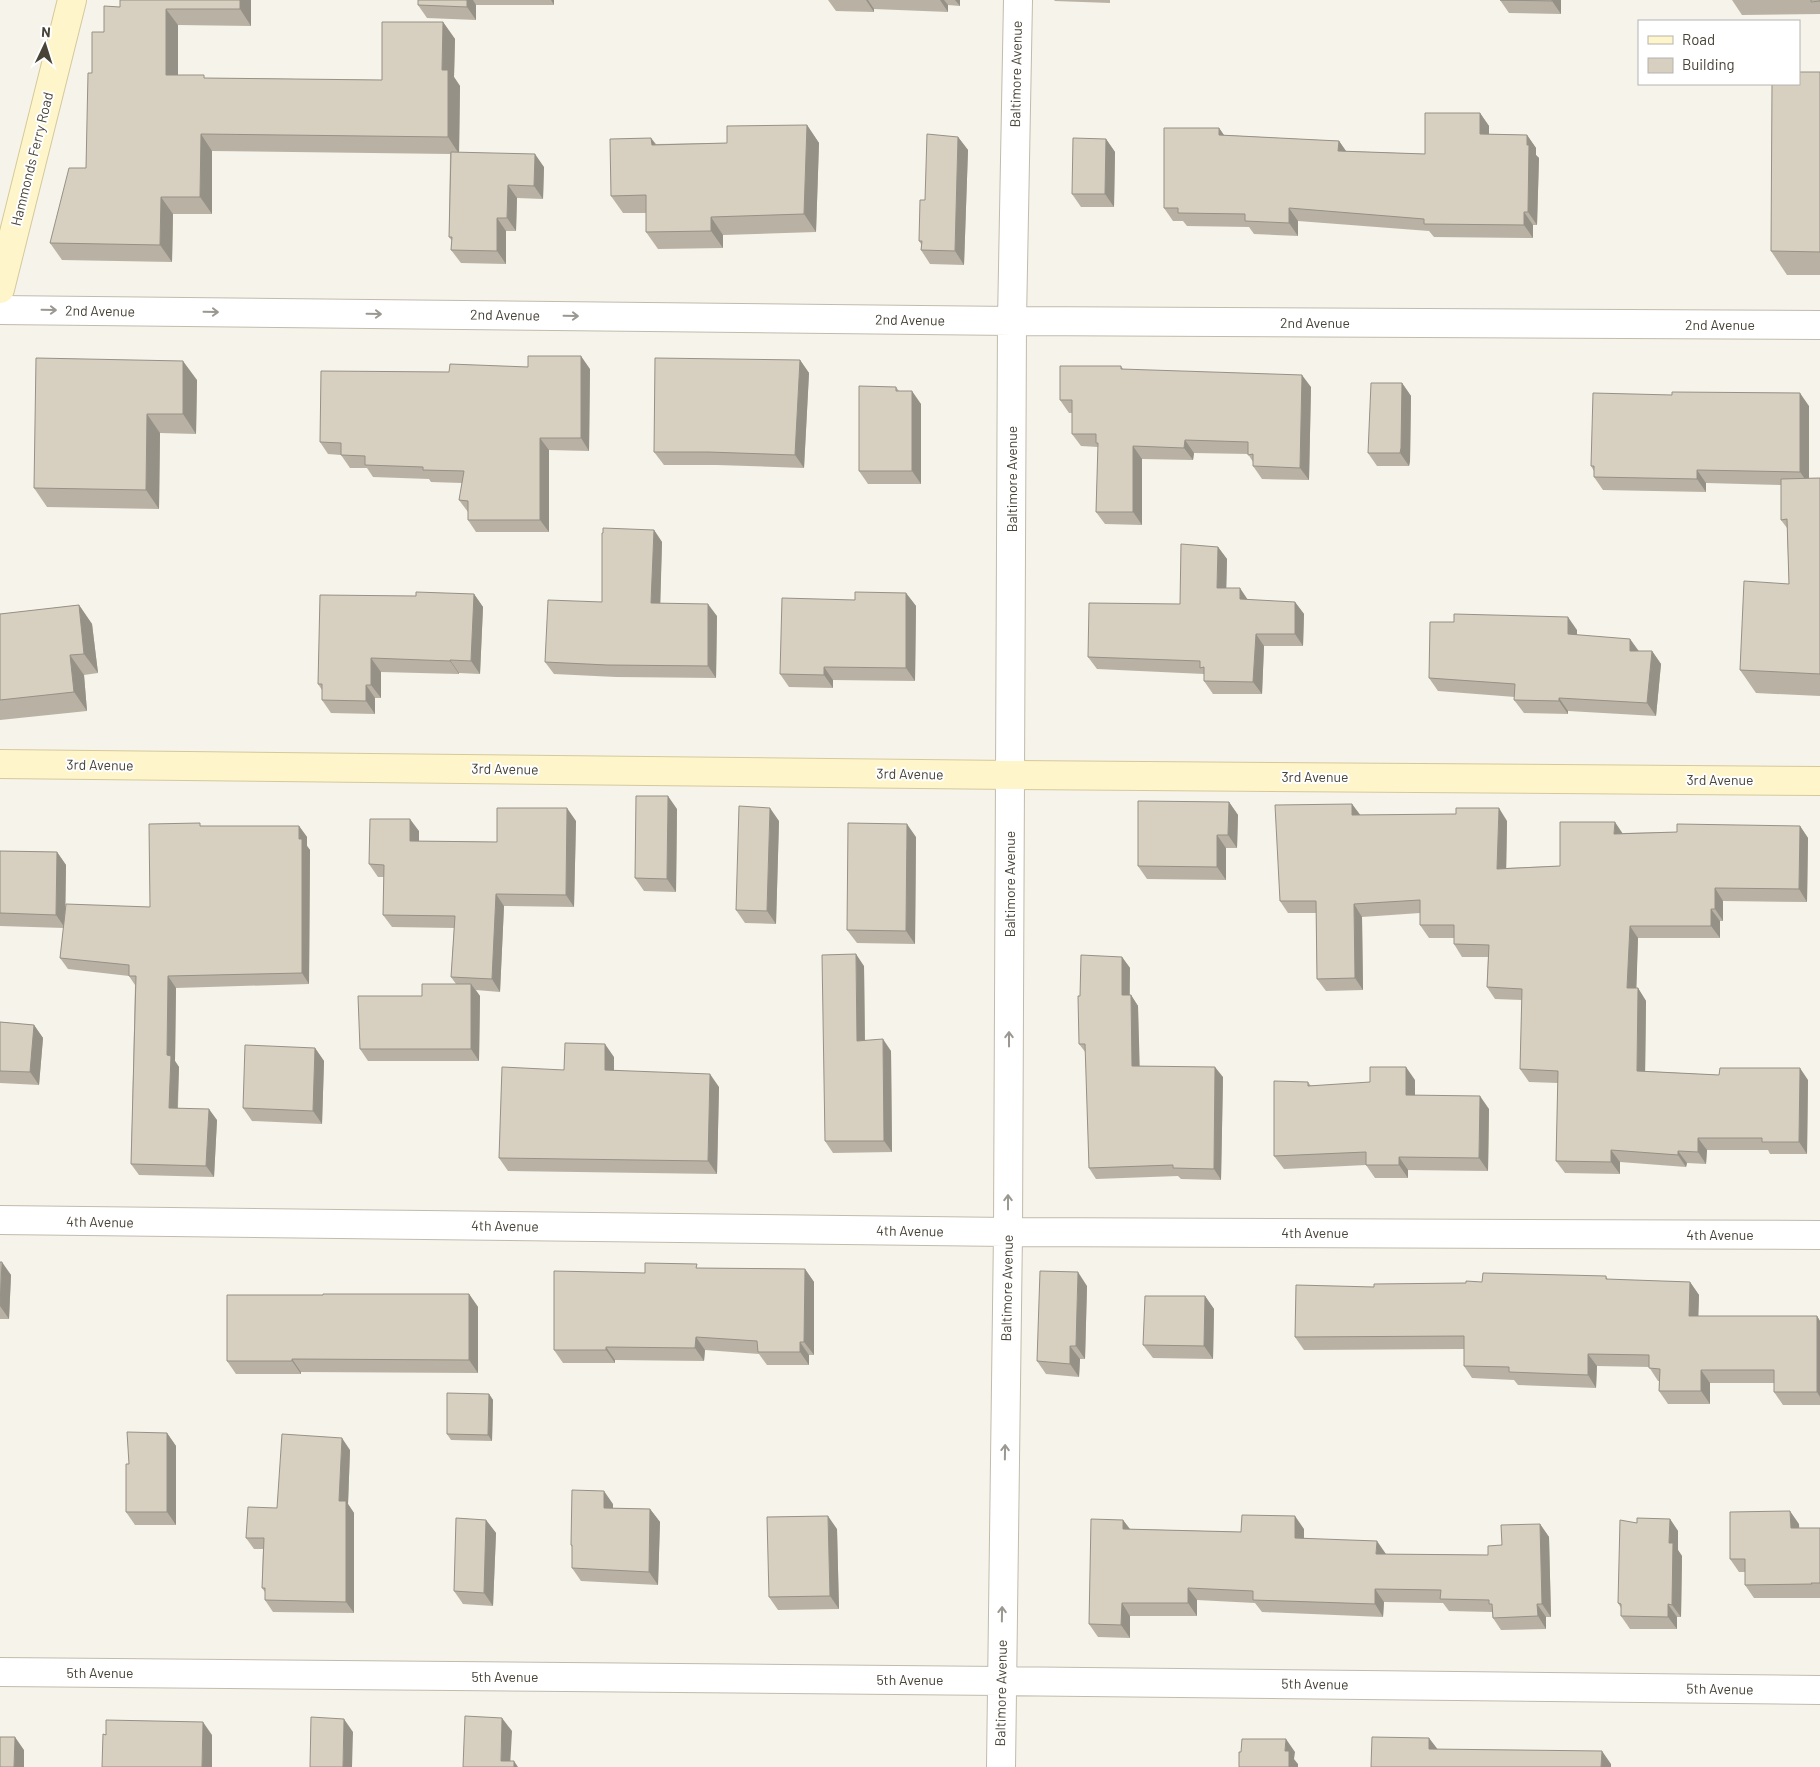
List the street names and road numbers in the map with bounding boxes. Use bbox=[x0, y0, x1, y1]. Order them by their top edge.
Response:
street label: Baltimore Avenue bbox=[1006, 21, 1025, 127]
street label: Hammonds Ferry Road bbox=[7, 90, 56, 228]
street label: 2nd Avenue bbox=[65, 301, 135, 320]
street label: 2nd Avenue bbox=[470, 305, 540, 324]
street label: 2nd Avenue bbox=[875, 310, 945, 329]
street label: 2nd Avenue bbox=[1280, 314, 1350, 331]
street label: 2nd Avenue bbox=[1685, 316, 1755, 333]
street label: Baltimore Avenue bbox=[1003, 426, 1020, 532]
street label: 3rd Avenue bbox=[66, 755, 134, 774]
street label: 3rd Avenue bbox=[471, 759, 539, 778]
street label: 3rd Avenue bbox=[876, 764, 944, 783]
street label: 3rd Avenue bbox=[1281, 768, 1349, 785]
street label: 3rd Avenue bbox=[1686, 771, 1754, 788]
street label: Baltimore Avenue bbox=[1001, 831, 1018, 937]
street label: 4th Avenue bbox=[66, 1212, 134, 1231]
street label: 4th Avenue bbox=[471, 1216, 539, 1235]
street label: 4th Avenue bbox=[876, 1221, 944, 1240]
street label: 4th Avenue bbox=[1281, 1224, 1349, 1241]
street label: 4th Avenue bbox=[1686, 1226, 1754, 1243]
street label: Baltimore Avenue bbox=[997, 1235, 1016, 1341]
street label: Baltimore Avenue bbox=[991, 1640, 1010, 1746]
street label: 5th Avenue bbox=[66, 1664, 134, 1681]
street label: 5th Avenue bbox=[471, 1668, 539, 1685]
street label: 5th Avenue bbox=[876, 1671, 944, 1688]
street label: 5th Avenue bbox=[1281, 1674, 1349, 1693]
street label: 5th Avenue bbox=[1686, 1679, 1754, 1698]

